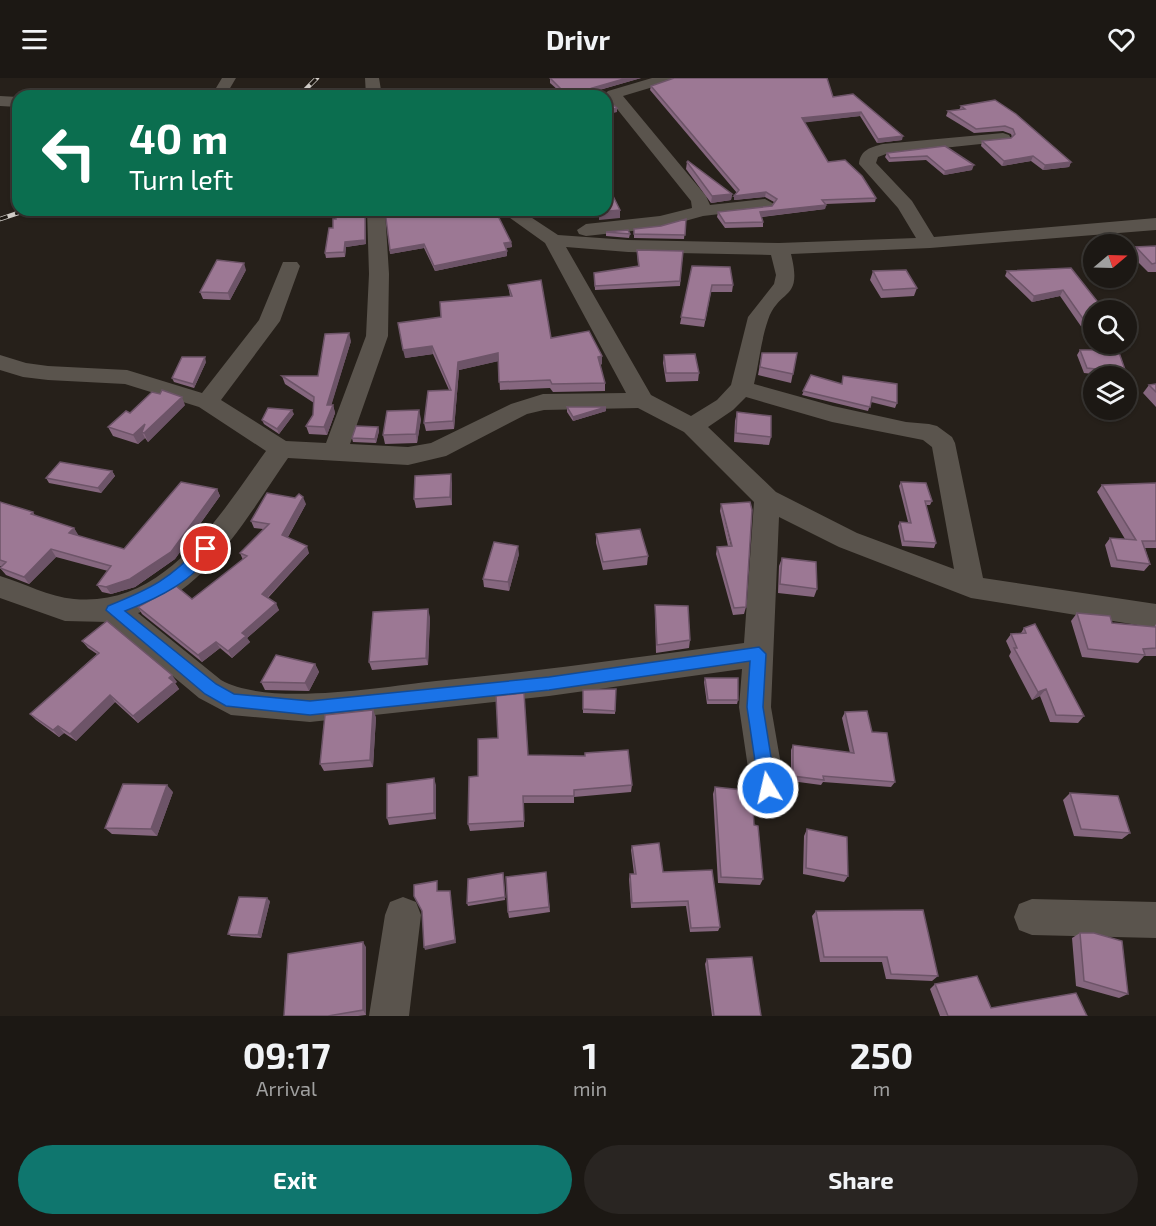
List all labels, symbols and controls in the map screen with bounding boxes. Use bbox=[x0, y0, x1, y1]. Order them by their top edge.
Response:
icon: menu bbox=[18, 23, 51, 56]
text: Drivr bbox=[546, 23, 610, 55]
icon: heart bbox=[1105, 23, 1138, 56]
text: 40 m bbox=[129, 112, 228, 162]
icon: left bbox=[30, 114, 108, 192]
text: Turn left bbox=[129, 163, 233, 195]
north arrow bbox=[1083, 234, 1137, 288]
map controls bbox=[1083, 234, 1137, 420]
button: search bbox=[1083, 300, 1137, 354]
button: layers bbox=[1083, 366, 1137, 420]
pin bbox=[180, 523, 231, 574]
icon: arrive bbox=[189, 532, 222, 565]
position arrow bbox=[736, 756, 800, 820]
text: 09:17 bbox=[243, 1033, 330, 1076]
text: 1 bbox=[582, 1033, 598, 1076]
text: 250 bbox=[850, 1033, 913, 1076]
text: Arrival bbox=[256, 1076, 317, 1100]
text: min bbox=[573, 1076, 607, 1100]
text: m bbox=[873, 1076, 890, 1100]
button: Exit bbox=[18, 1145, 572, 1214]
button: Share bbox=[584, 1145, 1138, 1214]

